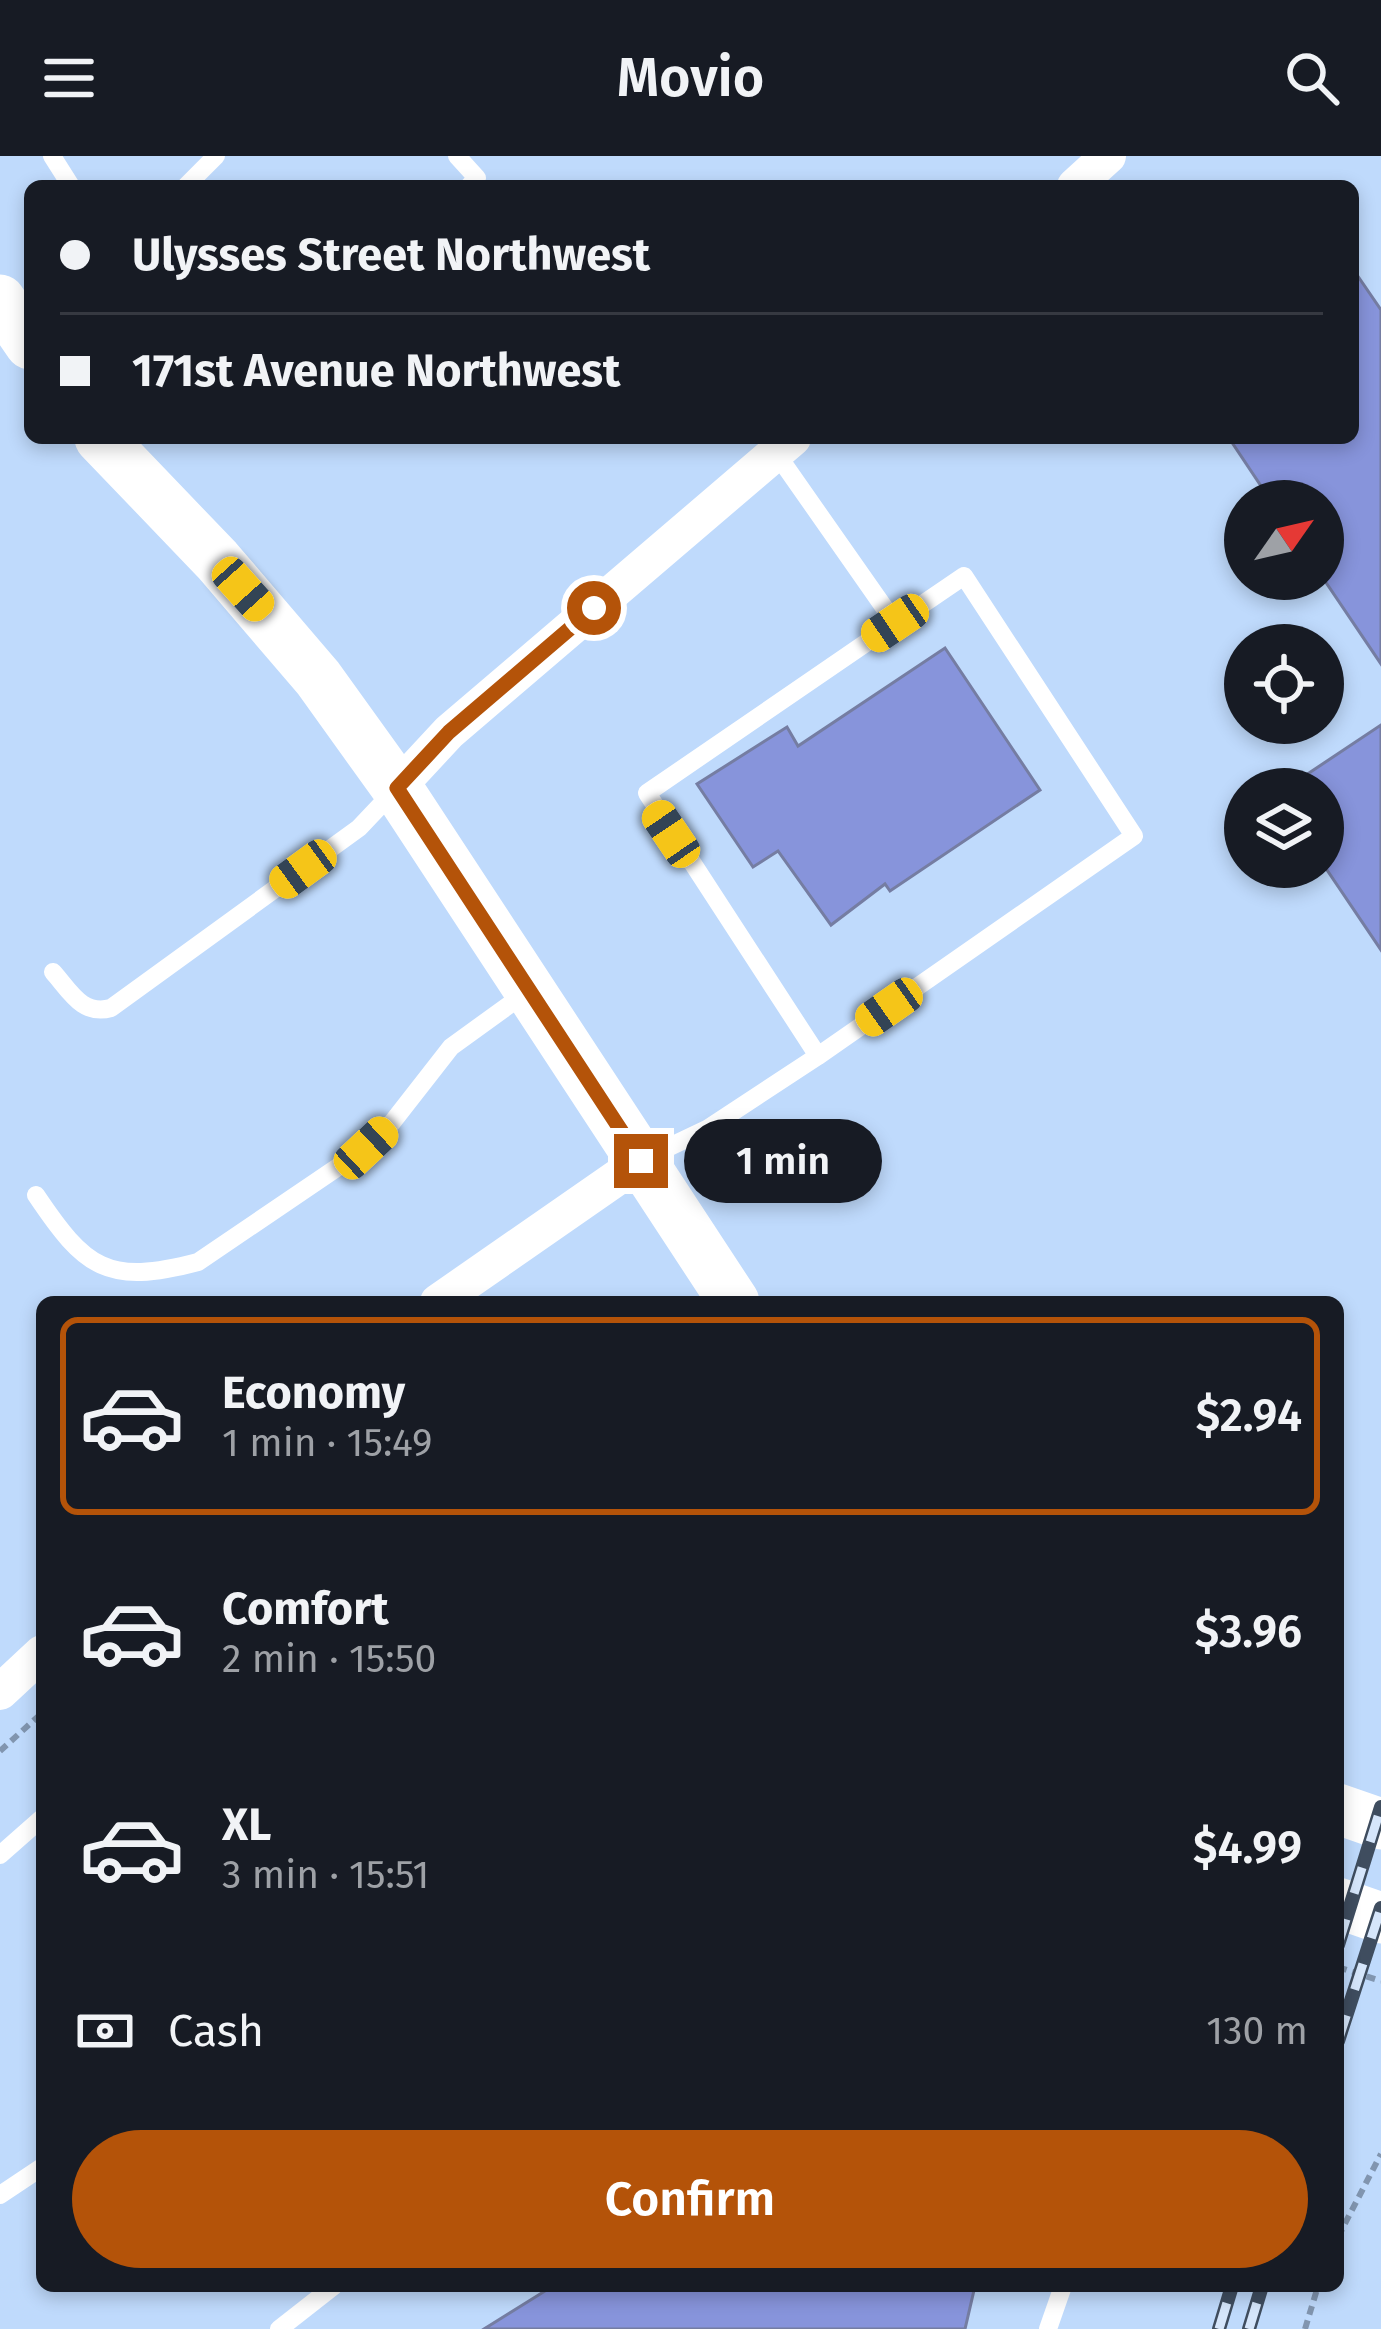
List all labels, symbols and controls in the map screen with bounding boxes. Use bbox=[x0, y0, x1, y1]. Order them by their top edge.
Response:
icon: menu bbox=[36, 45, 102, 111]
icon: search bbox=[1279, 45, 1345, 111]
text: Movio bbox=[617, 46, 764, 110]
text: Ulysses Street Northwest bbox=[132, 228, 650, 282]
text: 171st Avenue Northwest bbox=[132, 344, 620, 398]
north arrow bbox=[1224, 480, 1344, 600]
map controls bbox=[1224, 480, 1344, 888]
car bbox=[206, 550, 280, 628]
route start bbox=[567, 581, 621, 635]
car bbox=[855, 588, 935, 658]
button: locate bbox=[1224, 624, 1344, 744]
button: layers bbox=[1224, 768, 1344, 888]
car bbox=[636, 794, 706, 874]
car bbox=[263, 833, 343, 905]
car bbox=[849, 972, 929, 1042]
car bbox=[327, 1110, 405, 1186]
callout: 1 min bbox=[683, 1119, 881, 1203]
route end bbox=[614, 1134, 668, 1188]
text: 1 min bbox=[736, 1138, 830, 1184]
icon: car bbox=[78, 1362, 186, 1470]
text: Economy bbox=[222, 1366, 405, 1420]
text: $2.94 bbox=[1196, 1389, 1302, 1443]
text: 1 min · 15:49 bbox=[222, 1420, 433, 1466]
icon: car bbox=[78, 1578, 186, 1686]
text: Comfort bbox=[222, 1582, 389, 1636]
text: $3.96 bbox=[1195, 1605, 1302, 1659]
text: 2 min · 15:50 bbox=[222, 1636, 436, 1682]
icon: car bbox=[78, 1794, 186, 1902]
text: XL bbox=[222, 1798, 271, 1852]
text: $4.99 bbox=[1193, 1821, 1302, 1875]
text: 3 min · 15:51 bbox=[222, 1852, 429, 1898]
icon: cash bbox=[72, 1998, 138, 2064]
text: Cash bbox=[168, 2004, 264, 2058]
text: 130 m bbox=[1206, 2008, 1308, 2054]
button: Confirm bbox=[72, 2130, 1308, 2268]

